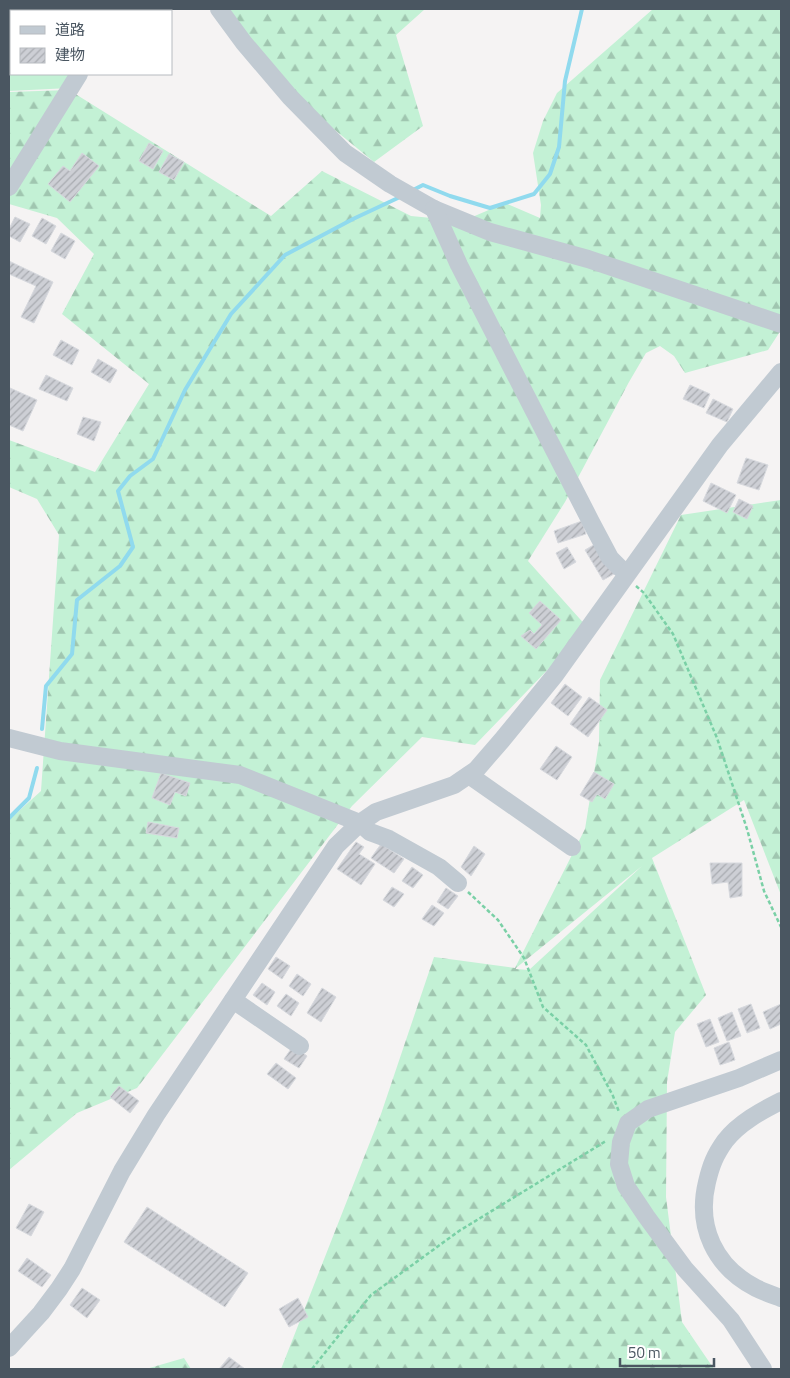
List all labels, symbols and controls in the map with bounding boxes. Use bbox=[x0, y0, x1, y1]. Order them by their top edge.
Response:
legend bbox=[10, 10, 172, 75]
text: 道路 bbox=[55, 18, 85, 41]
text: 建物 bbox=[55, 43, 85, 66]
scale bar bbox=[620, 1336, 714, 1368]
text: 50 m bbox=[628, 1341, 661, 1364]

